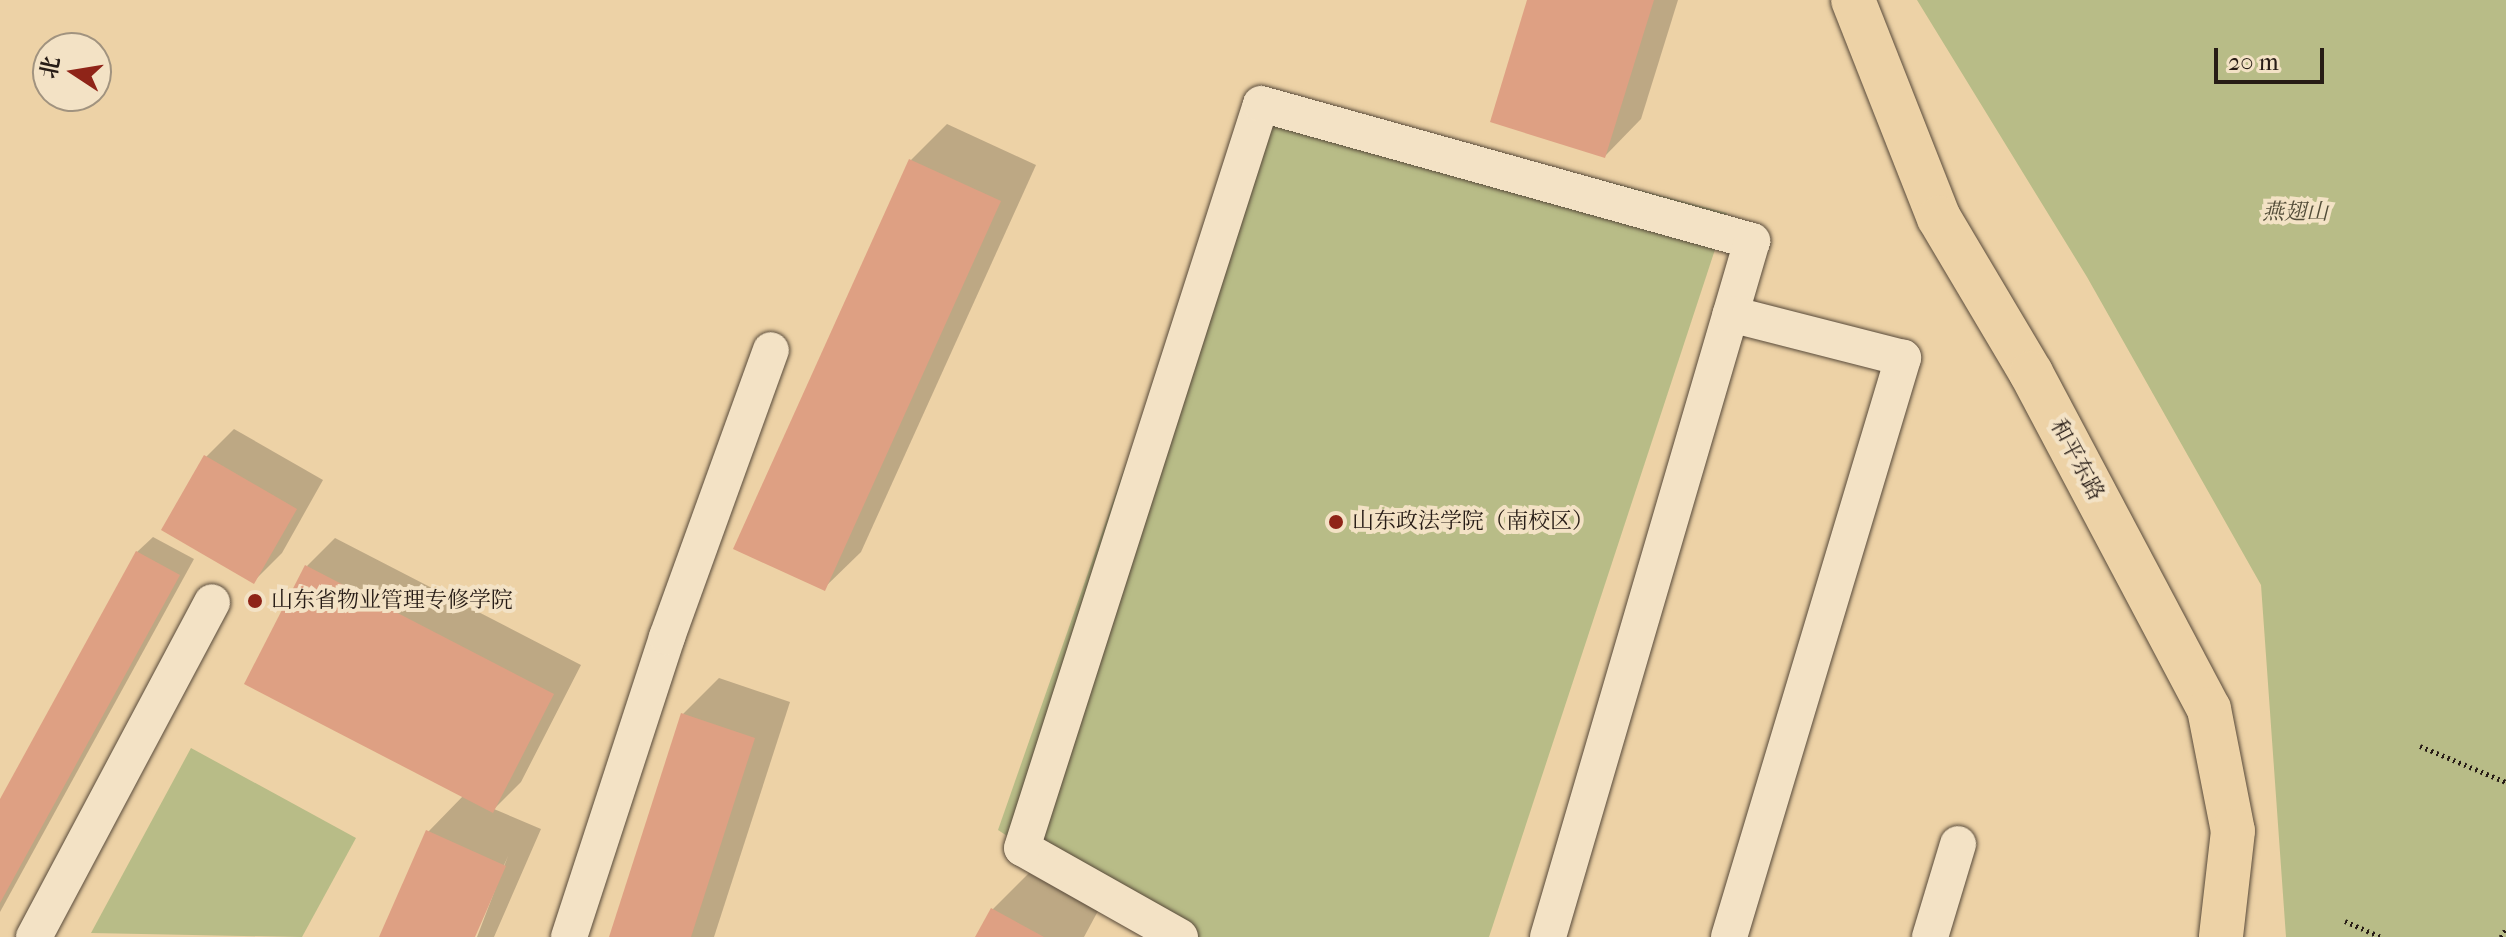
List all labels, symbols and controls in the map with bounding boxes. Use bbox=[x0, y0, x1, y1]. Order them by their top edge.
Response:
north arrow bbox=[32, 32, 112, 112]
scale bar bbox=[2218, 32, 2328, 82]
text: 20 m bbox=[2228, 48, 2279, 76]
text: 北 bbox=[35, 54, 65, 81]
park label: 燕翅山 bbox=[2262, 200, 2328, 226]
street label: 和平东路 bbox=[2045, 415, 2109, 505]
place label: 山东政法学院（南校区） bbox=[1352, 509, 1594, 535]
marker: 山东政法学院（南校区） bbox=[1327, 513, 1345, 531]
place label: 山东省物业管理专修学院 bbox=[271, 588, 513, 614]
marker: 山东省物业管理专修学院 bbox=[246, 592, 264, 610]

